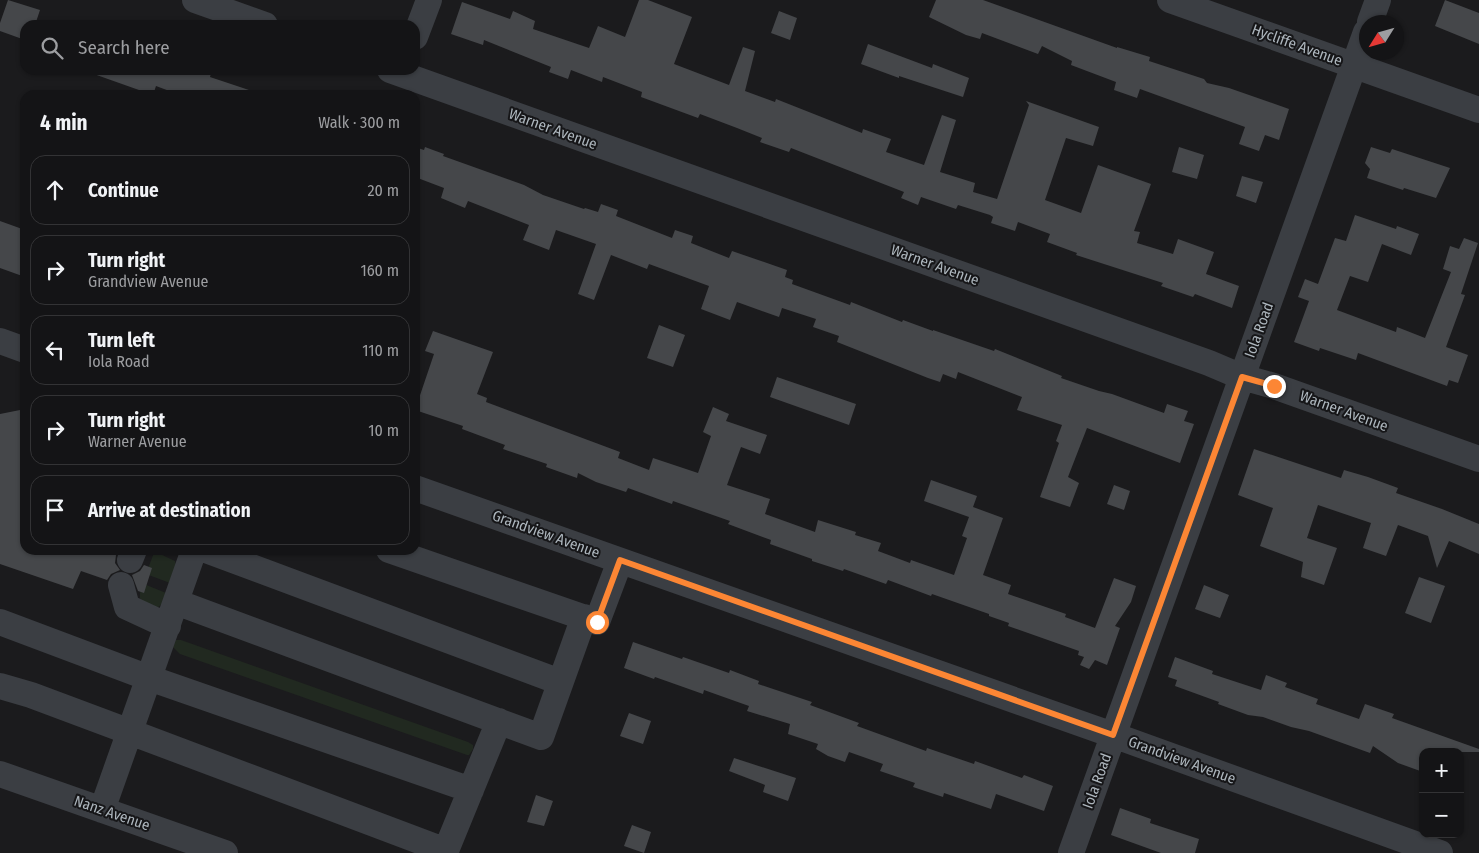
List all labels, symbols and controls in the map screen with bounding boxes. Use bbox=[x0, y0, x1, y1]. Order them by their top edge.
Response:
north arrow bbox=[1359, 15, 1404, 60]
search box bbox=[20, 20, 420, 75]
street label: Hycliffe Avenue bbox=[1249, 20, 1345, 70]
icon: search bbox=[38, 34, 66, 62]
text: Search here bbox=[78, 36, 170, 59]
street label: Warner Avenue bbox=[506, 105, 600, 153]
text: 4 min bbox=[40, 110, 88, 136]
text: Walk · 300 m bbox=[318, 113, 400, 132]
icon: ahead bbox=[41, 176, 69, 204]
text: Continue bbox=[88, 179, 159, 202]
text: 20 m bbox=[368, 181, 399, 200]
street label: Warner Avenue bbox=[888, 241, 982, 289]
text: Turn right bbox=[88, 249, 165, 272]
icon: right bbox=[41, 256, 69, 284]
text: 160 m bbox=[360, 261, 399, 280]
text: Grandview Avenue bbox=[88, 272, 208, 291]
street label: Iola Road bbox=[1241, 300, 1277, 360]
text: Turn left bbox=[88, 329, 155, 352]
icon: left bbox=[41, 336, 69, 364]
text: 110 m bbox=[362, 341, 399, 360]
text: Iola Road bbox=[88, 352, 150, 371]
route end bbox=[1263, 375, 1286, 398]
street label: Warner Avenue bbox=[1297, 387, 1391, 435]
text: Turn right bbox=[88, 409, 165, 432]
icon: right bbox=[41, 416, 69, 444]
text: 10 m bbox=[368, 421, 399, 440]
text: Warner Avenue bbox=[88, 432, 187, 451]
icon: arrive bbox=[41, 496, 69, 524]
text: Arrive at destination bbox=[88, 499, 251, 522]
street label: Grandview Avenue bbox=[490, 506, 602, 562]
route start bbox=[586, 611, 609, 634]
street label: Grandview Avenue bbox=[1126, 732, 1238, 788]
map controls bbox=[1419, 748, 1464, 838]
button: + bbox=[1419, 748, 1464, 793]
street label: Iola Road bbox=[1079, 751, 1115, 811]
street label: Nanz Avenue bbox=[72, 792, 152, 834]
button: − bbox=[1419, 793, 1464, 838]

